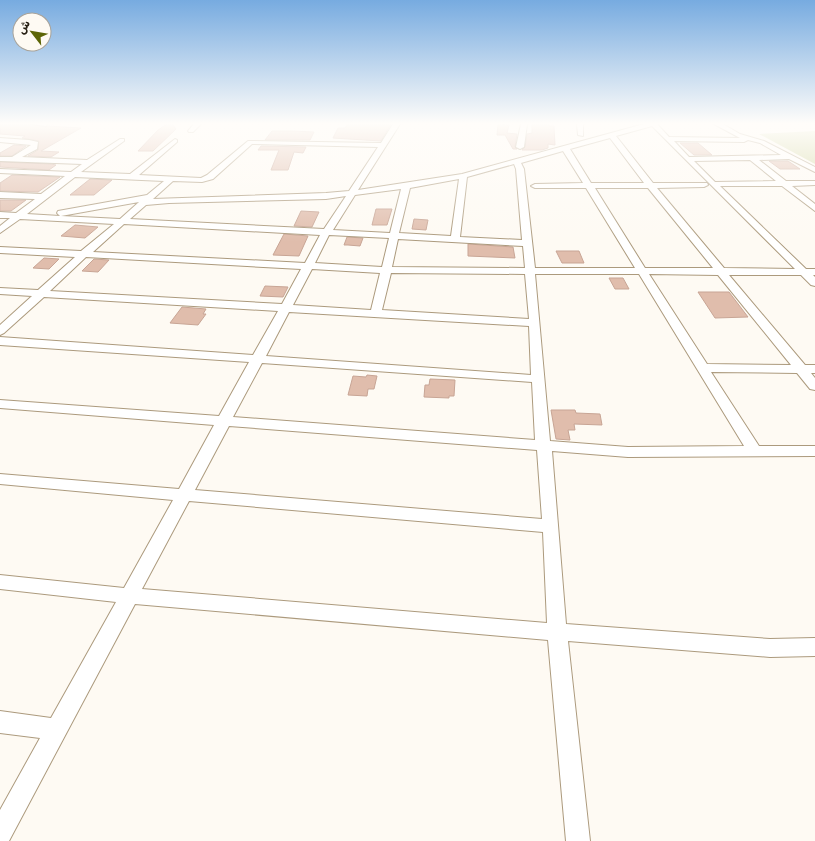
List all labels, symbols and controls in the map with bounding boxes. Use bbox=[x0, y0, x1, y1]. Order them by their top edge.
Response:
north arrow bbox=[12, 12, 52, 52]
text: ش bbox=[15, 18, 33, 36]

